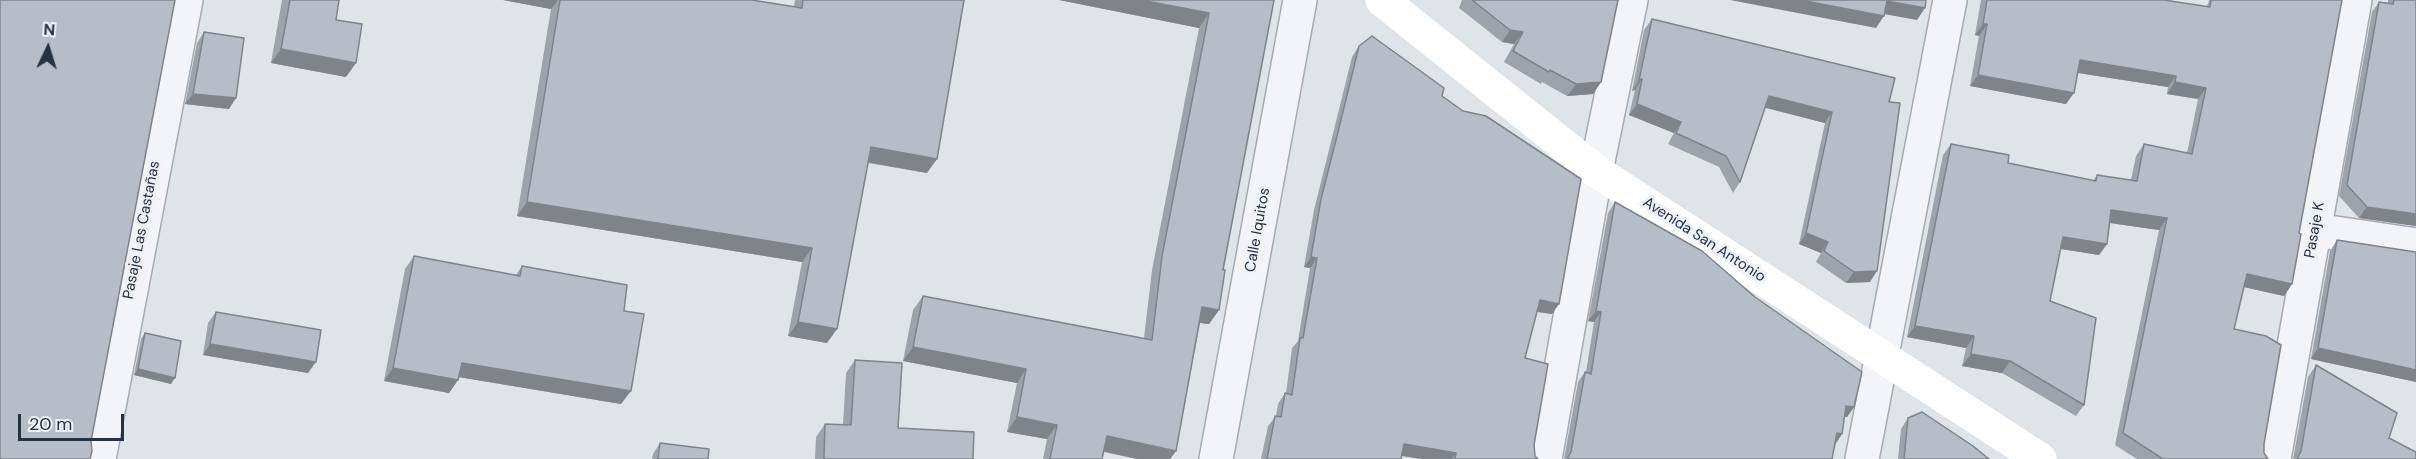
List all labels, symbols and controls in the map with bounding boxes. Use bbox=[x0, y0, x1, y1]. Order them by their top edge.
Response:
north arrow bbox=[18, 18, 78, 78]
text: N bbox=[43, 19, 56, 40]
street label: Pasaje Las Castañas bbox=[120, 159, 164, 301]
street label: Calle Iquitos bbox=[1242, 186, 1274, 274]
street label: Avenida San Antonio bbox=[1639, 194, 1769, 286]
street label: Pasaje K bbox=[2301, 200, 2329, 260]
scale bar bbox=[21, 402, 128, 440]
text: 20 m bbox=[29, 412, 72, 436]

